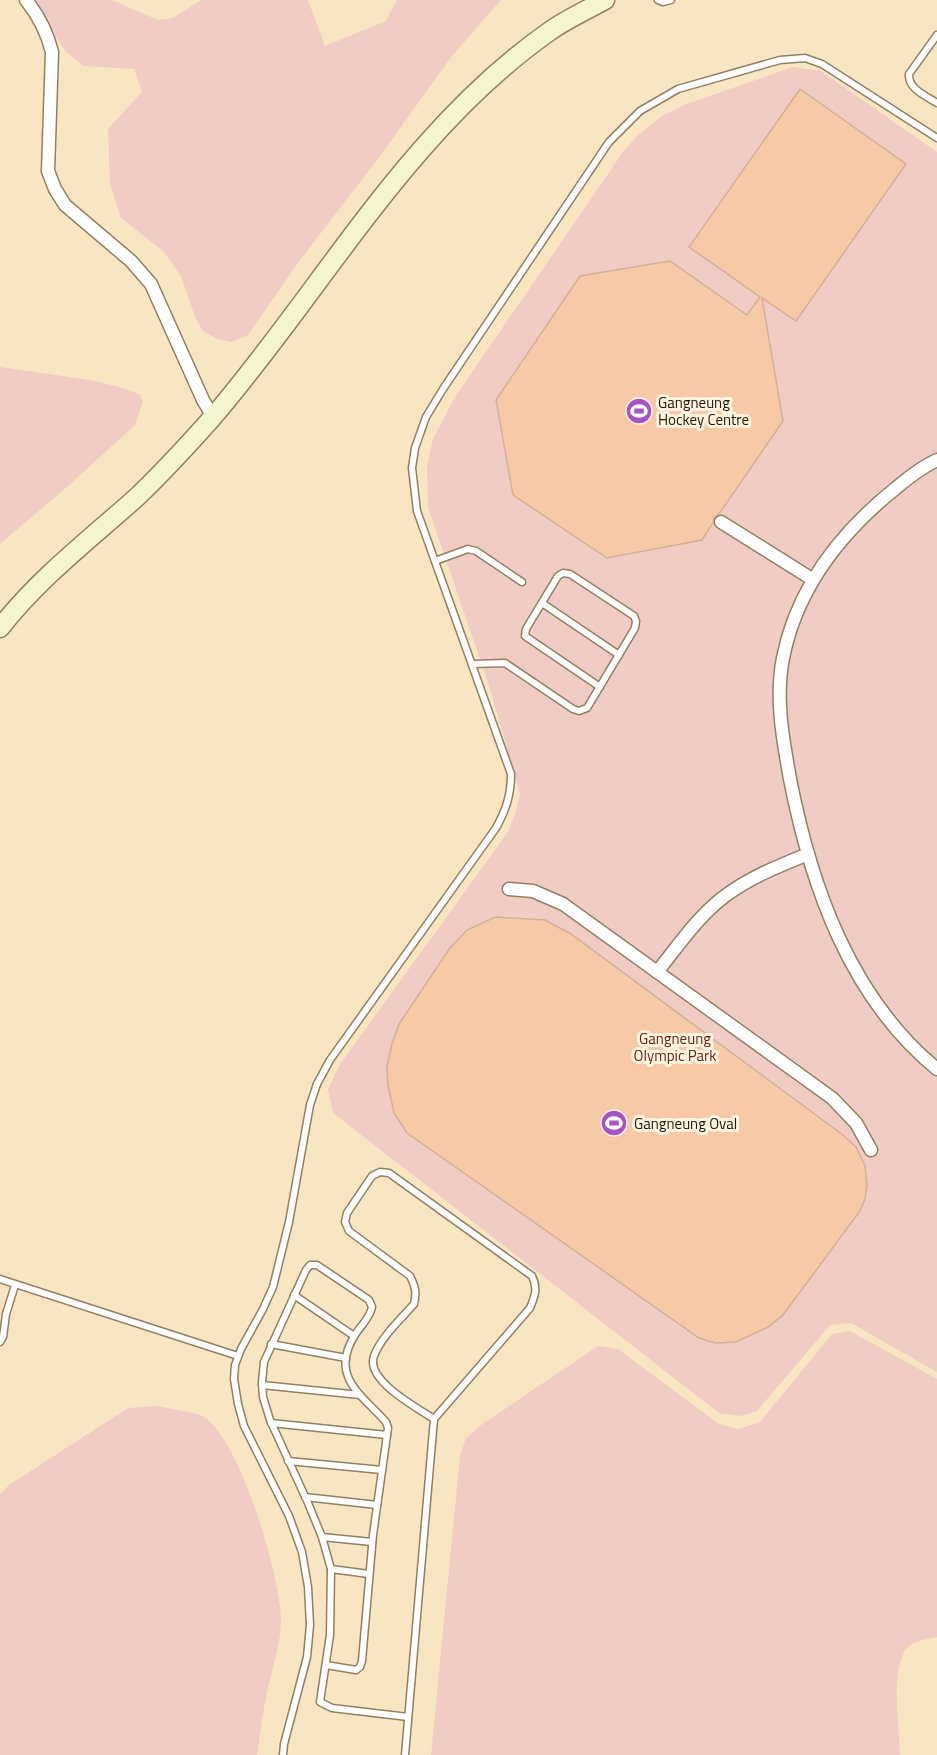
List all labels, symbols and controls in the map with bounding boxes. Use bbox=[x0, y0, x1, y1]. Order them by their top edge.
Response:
place label: Gangneung Hockey Centre bbox=[658, 391, 749, 431]
sports icon: Gangneung Hockey Centre bbox=[624, 396, 654, 426]
park label: Gangneung Olympic Park bbox=[634, 1027, 716, 1067]
sports icon: Gangneung Oval bbox=[599, 1108, 629, 1138]
place label: Gangneung Oval bbox=[634, 1112, 737, 1135]

